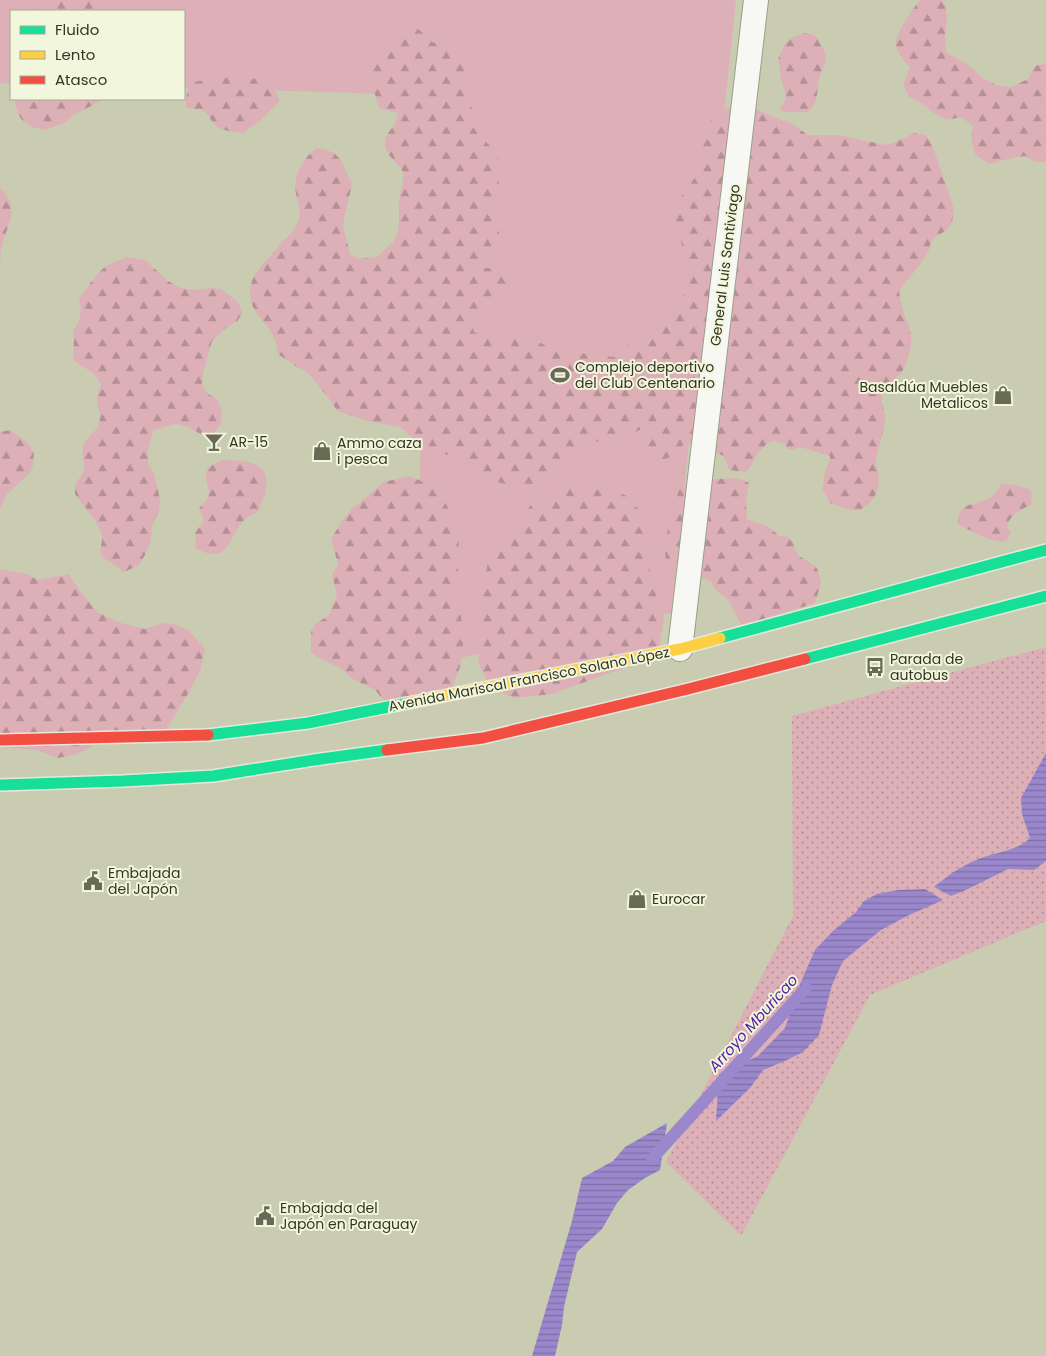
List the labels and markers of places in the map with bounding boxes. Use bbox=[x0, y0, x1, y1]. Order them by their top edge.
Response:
place label: Complejo deportivo del Club Centenario bbox=[575, 357, 715, 393]
sports icon: Complejo deportivo del Club Centenario bbox=[549, 364, 571, 386]
place label: Basaldúa Muebles Metalicos bbox=[860, 377, 988, 413]
shop icon: Basaldúa Muebles Metalicos bbox=[992, 384, 1014, 406]
bar icon: AR-15 bbox=[203, 431, 225, 453]
place label: AR-15 bbox=[229, 432, 268, 452]
place label: Ammo caza i pesca bbox=[337, 433, 422, 469]
shop icon: Ammo caza i pesca bbox=[311, 440, 333, 462]
place label: Parada de autobus bbox=[890, 649, 963, 685]
bus stop icon: Parada de autobus bbox=[864, 656, 886, 678]
place label: Embajada del Japón bbox=[108, 863, 180, 899]
public building icon: Embajada del Japón bbox=[82, 870, 104, 892]
shop icon: Eurocar bbox=[626, 888, 648, 910]
place label: Eurocar bbox=[652, 889, 706, 909]
place label: Embajada del Japón en Paraguay bbox=[280, 1198, 418, 1234]
public building icon: Embajada del Japón en Paraguay bbox=[254, 1205, 276, 1227]

